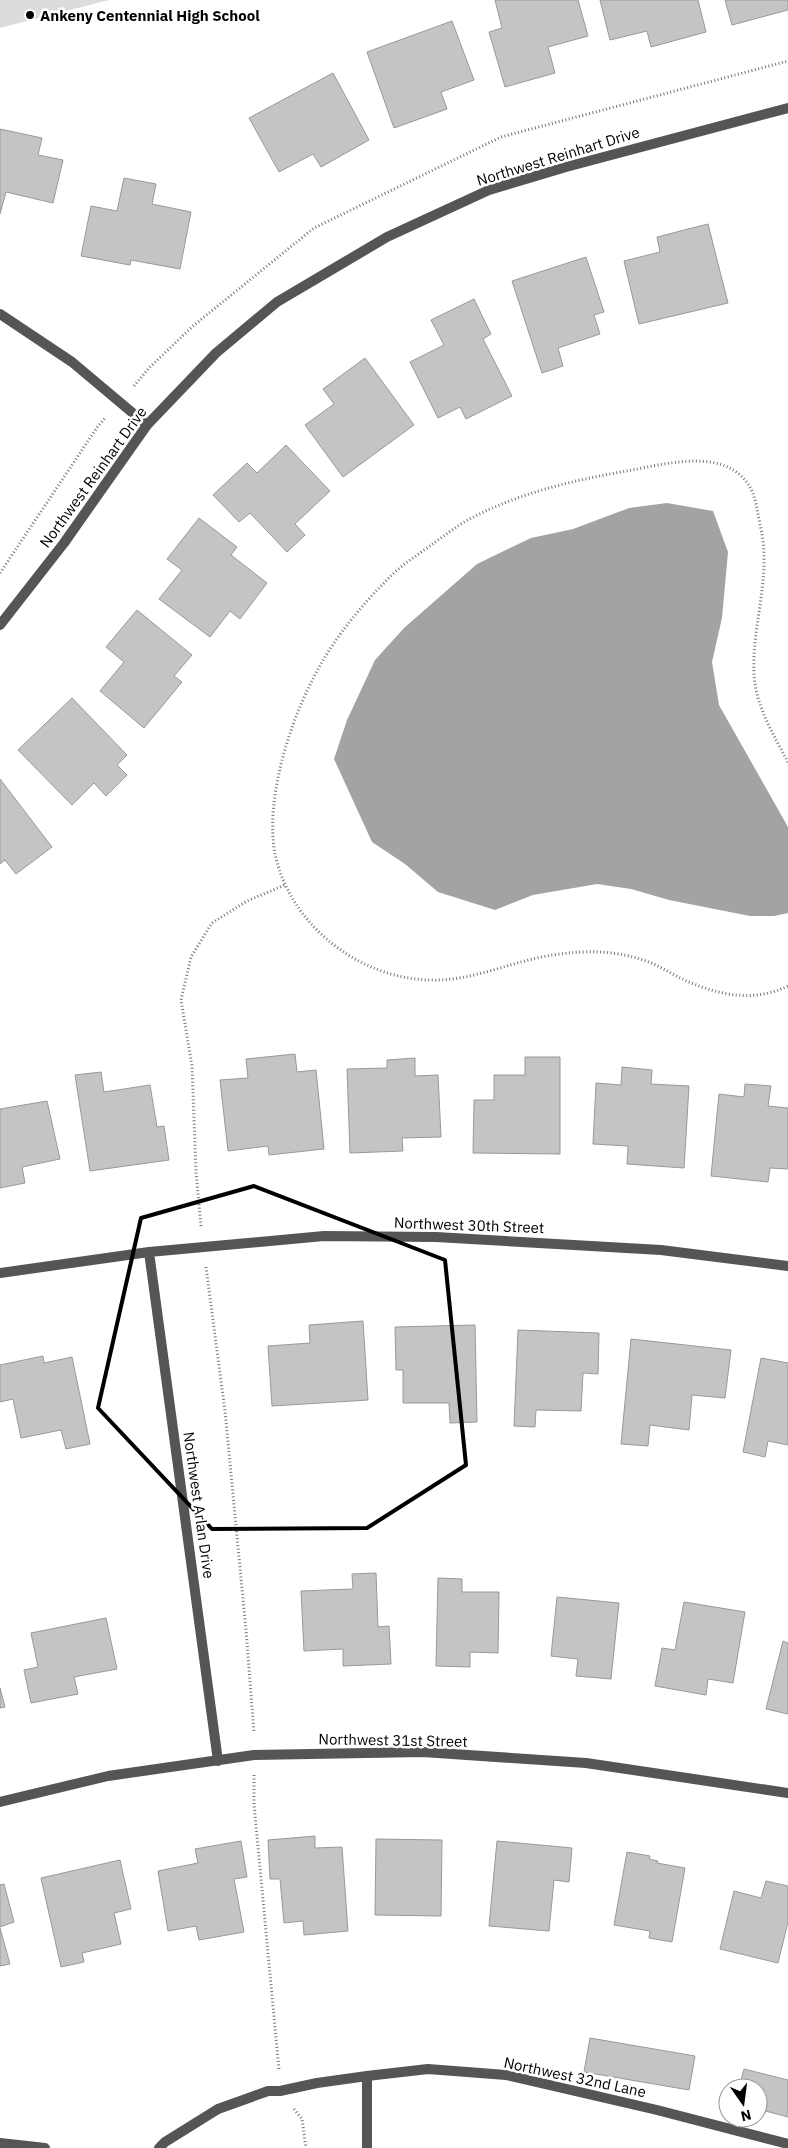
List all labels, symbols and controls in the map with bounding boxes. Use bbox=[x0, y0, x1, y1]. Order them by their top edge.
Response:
place label: Ankeny Centennial High School bbox=[40, 6, 260, 25]
marker: Ankeny Centennial High School bbox=[24, 9, 36, 21]
street label: Northwest Reinhart Drive bbox=[474, 122, 642, 190]
street label: Northwest Reinhart Drive bbox=[35, 403, 151, 551]
street label: Northwest 30th Street bbox=[393, 1213, 545, 1237]
street label: Northwest Arlan Drive bbox=[179, 1430, 219, 1580]
street label: Northwest 31st Street bbox=[318, 1729, 468, 1751]
street label: Northwest 32nd Lane bbox=[502, 2053, 648, 2101]
north arrow bbox=[718, 2078, 768, 2128]
text: N bbox=[739, 2106, 753, 2126]

